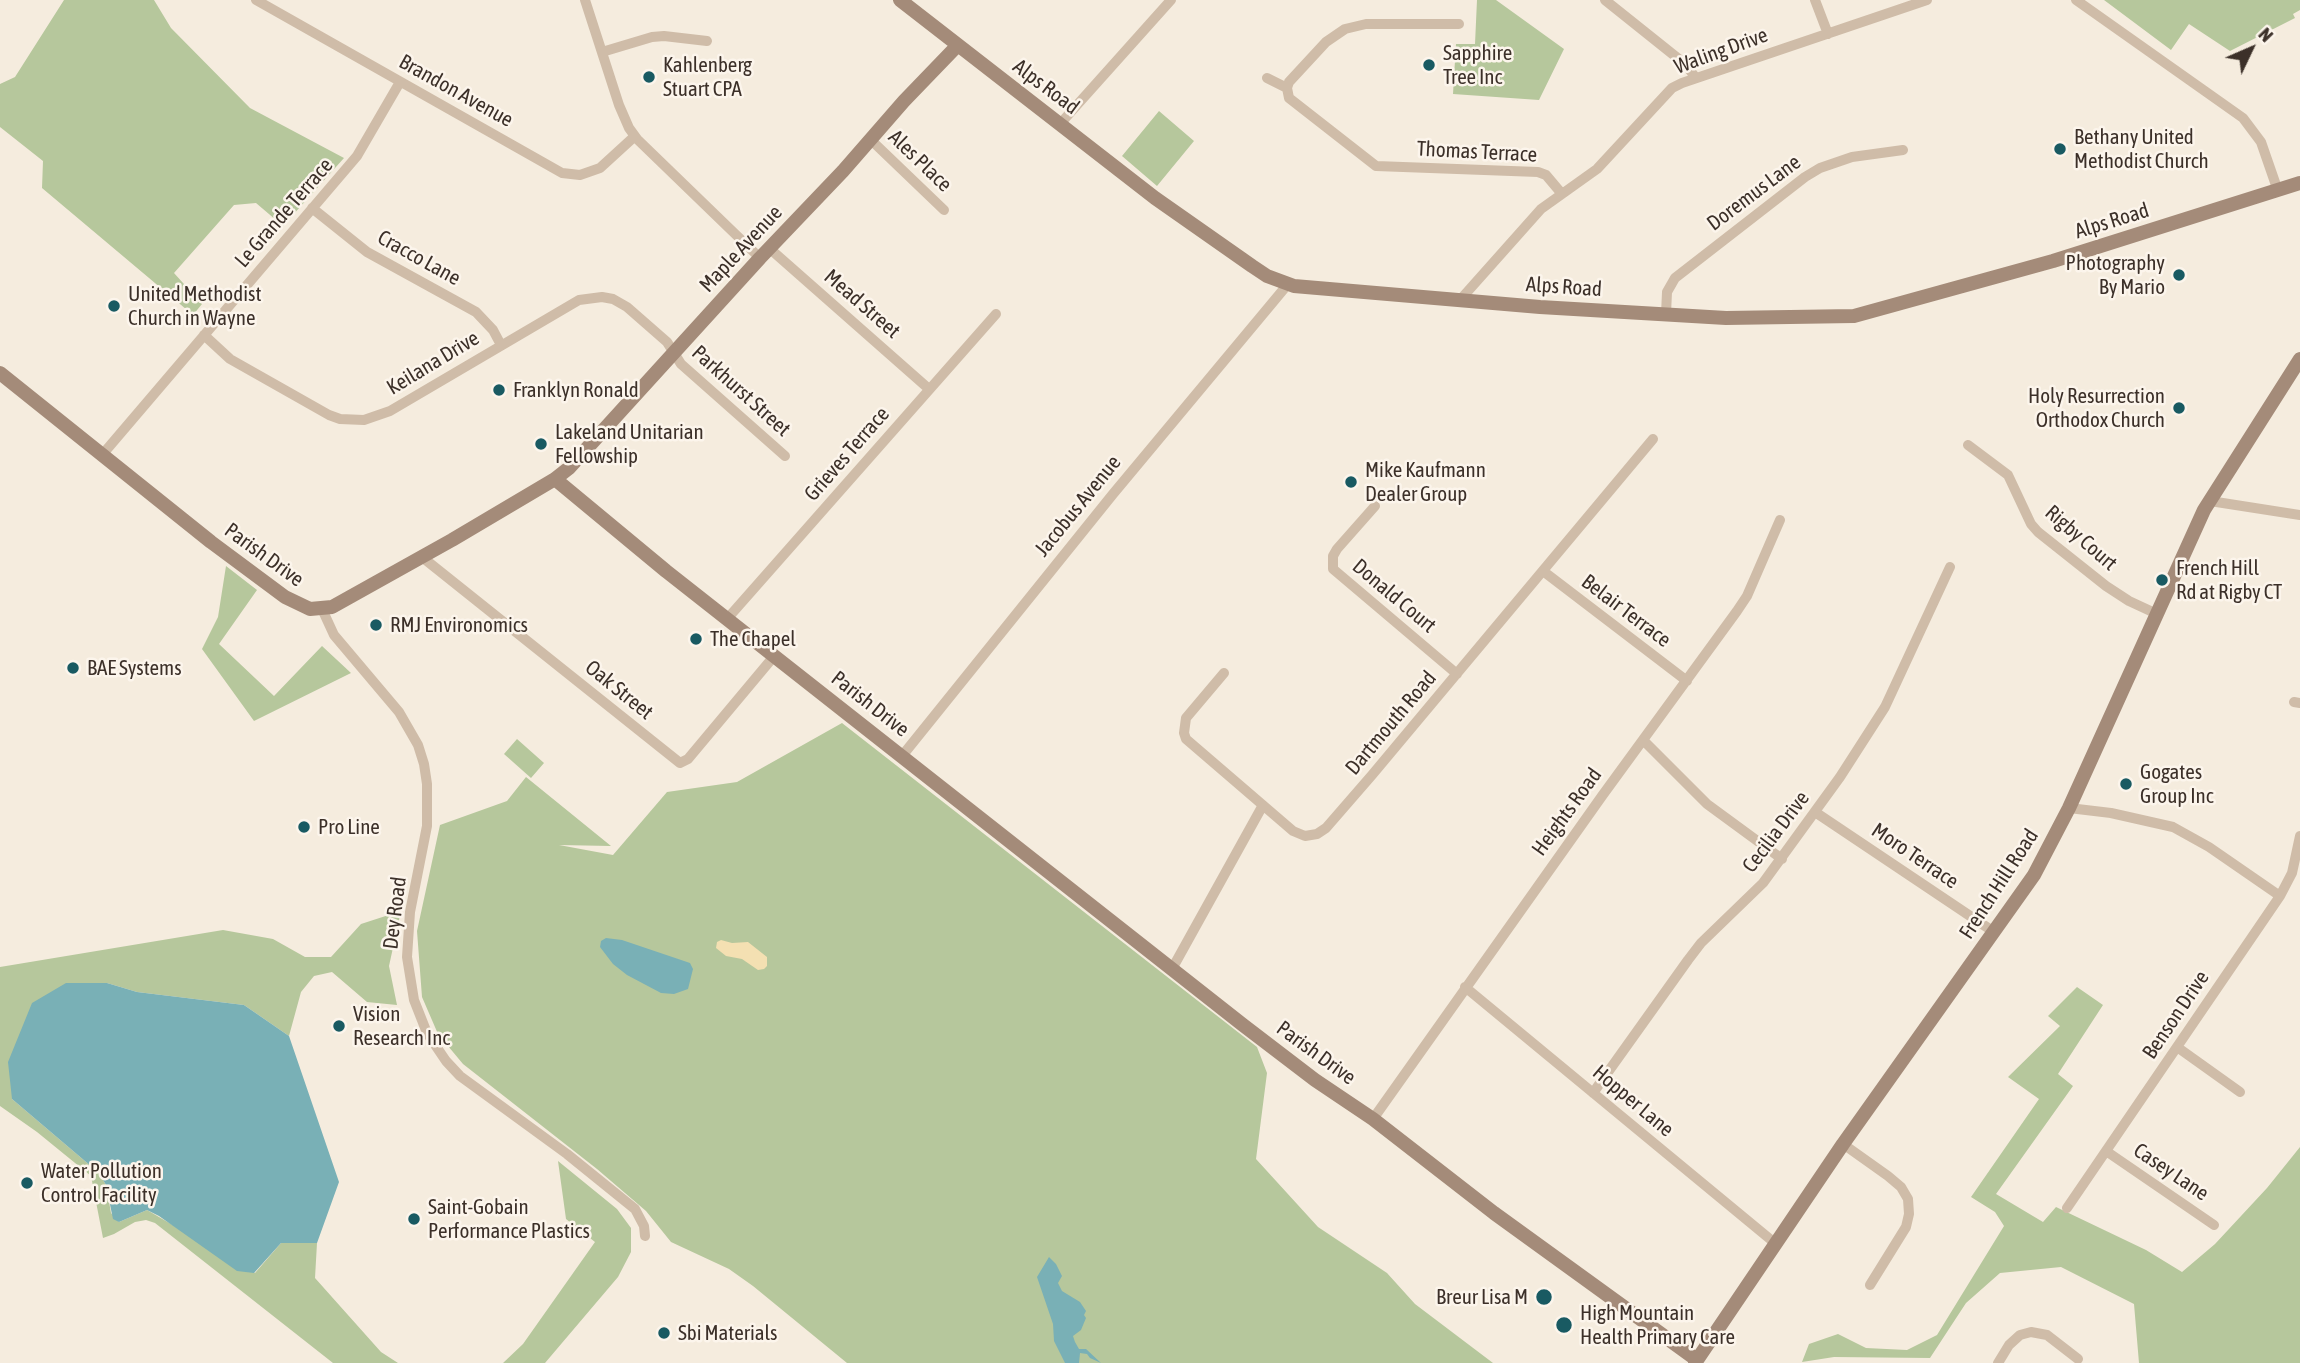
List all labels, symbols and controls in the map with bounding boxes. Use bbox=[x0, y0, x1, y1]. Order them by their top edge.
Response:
north arrow bbox=[2216, 14, 2286, 84]
street label: Waling Drive bbox=[1671, 22, 1771, 80]
text: N bbox=[2254, 23, 2278, 46]
place label: Sapphire Tree Inc bbox=[1443, 40, 1512, 90]
street label: Brandon Avenue bbox=[394, 49, 518, 133]
place label: Kahlenberg Stuart CPA bbox=[663, 52, 752, 102]
street label: Alps Road bbox=[1008, 54, 1084, 120]
marker: Sapphire Tree Inc bbox=[1421, 57, 1437, 73]
marker: Kahlenberg Stuart CPA bbox=[641, 69, 657, 85]
place label: Bethany United Methodist Church bbox=[2074, 124, 2209, 174]
street label: Ales Place bbox=[883, 125, 957, 197]
street label: Thomas Terrace bbox=[1416, 136, 1538, 168]
marker: Bethany United Methodist Church bbox=[2052, 141, 2068, 157]
street label: Doremus Lane bbox=[1702, 150, 1806, 236]
street label: Le Grande Terrace bbox=[230, 153, 338, 273]
street label: Alps Road bbox=[2072, 198, 2152, 244]
street label: Maple Avenue bbox=[694, 200, 788, 298]
street label: Cracco Lane bbox=[373, 225, 465, 291]
place label: Photography By Mario bbox=[2066, 250, 2165, 300]
street label: Mead Street bbox=[819, 264, 905, 344]
marker: Photography By Mario bbox=[2171, 267, 2187, 283]
street label: Alps Road bbox=[1525, 272, 1603, 302]
place label: United Methodist Church in Wayne bbox=[128, 281, 261, 331]
marker: United Methodist Church in Wayne bbox=[106, 298, 122, 314]
street label: Keilana Drive bbox=[382, 326, 484, 400]
street label: Parkhurst Street bbox=[686, 340, 796, 442]
place label: Franklyn Ronald bbox=[513, 377, 639, 403]
marker: Franklyn Ronald bbox=[491, 382, 507, 398]
place label: Holy Resurrection Orthodox Church bbox=[2028, 383, 2165, 433]
marker: Holy Resurrection Orthodox Church bbox=[2171, 400, 2187, 416]
street label: Grieves Terrace bbox=[799, 402, 895, 506]
place label: Lakeland Unitarian Fellowship bbox=[555, 419, 704, 469]
marker: Lakeland Unitarian Fellowship bbox=[533, 436, 549, 452]
street label: Jacobus Avenue bbox=[1030, 450, 1126, 562]
place label: Mike Kaufmann Dealer Group bbox=[1365, 457, 1486, 507]
marker: Mike Kaufmann Dealer Group bbox=[1343, 474, 1359, 490]
street label: Rigby Court bbox=[2040, 500, 2122, 576]
street label: Parish Drive bbox=[219, 518, 309, 592]
street label: Donald Court bbox=[1347, 554, 1441, 638]
place label: French Hill Rd at Rigby CT bbox=[2176, 555, 2282, 605]
street label: Belair Terrace bbox=[1576, 569, 1676, 653]
marker: French Hill Rd at Rigby CT bbox=[2154, 572, 2170, 588]
place label: RMJ Environomics bbox=[390, 612, 528, 638]
marker: RMJ Environomics bbox=[368, 617, 384, 633]
place label: The Chapel bbox=[710, 626, 796, 652]
marker: The Chapel bbox=[688, 631, 704, 647]
place label: BAE Systems bbox=[87, 655, 182, 681]
street label: Oak Street bbox=[580, 655, 658, 725]
marker: BAE Systems bbox=[65, 660, 81, 676]
street label: Parish Drive bbox=[826, 666, 914, 742]
street label: Dartmouth Road bbox=[1340, 666, 1442, 780]
place label: Gogates Group Inc bbox=[2140, 759, 2213, 809]
street label: Heights Road bbox=[1527, 763, 1607, 861]
marker: Gogates Group Inc bbox=[2118, 776, 2134, 792]
street label: Cecilia Drive bbox=[1737, 786, 1815, 878]
place label: Pro Line bbox=[318, 814, 380, 840]
street label: Moro Terrace bbox=[1867, 818, 1963, 894]
marker: Pro Line bbox=[296, 819, 312, 835]
street label: French Hill Road bbox=[1954, 824, 2044, 944]
street label: Dey Road bbox=[378, 875, 412, 951]
street label: Benson Drive bbox=[2137, 966, 2215, 1064]
place label: Vision Research Inc bbox=[353, 1001, 450, 1051]
street label: Parish Drive bbox=[1271, 1016, 1361, 1090]
marker: Vision Research Inc bbox=[331, 1018, 347, 1034]
street label: Hopper Lane bbox=[1587, 1060, 1679, 1142]
street label: Casey Lane bbox=[2129, 1138, 2213, 1206]
place label: Water Pollution Control Facility bbox=[41, 1158, 162, 1208]
marker: Water Pollution Control Facility bbox=[19, 1175, 35, 1191]
place label: Saint-Gobain Performance Plastics bbox=[428, 1194, 590, 1244]
marker: Saint-Gobain Performance Plastics bbox=[406, 1211, 422, 1227]
place label: Breur Lisa M bbox=[1436, 1284, 1528, 1310]
marker: Breur Lisa M bbox=[1534, 1287, 1554, 1307]
place label: High Mountain Health Primary Care bbox=[1580, 1300, 1735, 1350]
marker: High Mountain Health Primary Care bbox=[1554, 1315, 1574, 1335]
place label: Sbi Materials bbox=[678, 1320, 777, 1346]
marker: Sbi Materials bbox=[656, 1325, 672, 1341]

